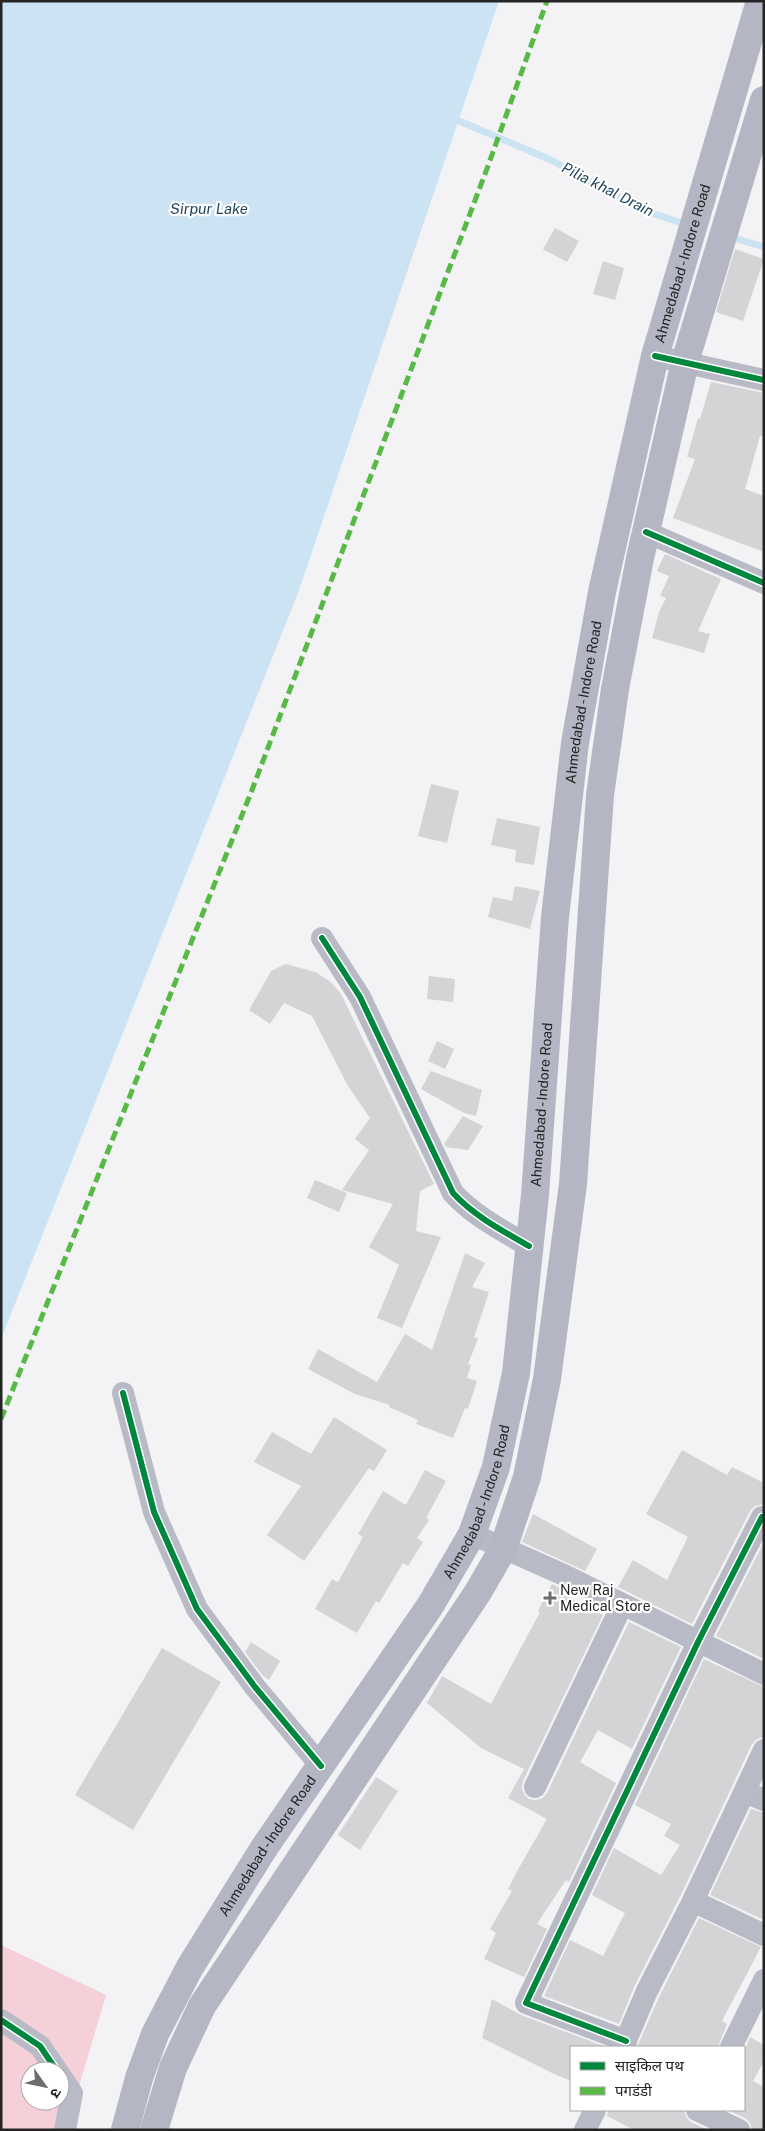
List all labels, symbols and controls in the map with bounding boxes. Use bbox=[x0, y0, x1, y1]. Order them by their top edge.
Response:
water label: Pilia khal Drain bbox=[559, 159, 657, 219]
street label: Ahmedabad - Indore Road bbox=[651, 182, 713, 345]
water label: Sirpur Lake bbox=[170, 200, 248, 217]
street label: Ahmedabad - Indore Road bbox=[562, 619, 605, 784]
street label: Ahmedabad - Indore Road bbox=[528, 1022, 555, 1188]
street label: Ahmedabad - Indore Road bbox=[440, 1423, 513, 1582]
place label: New Raj Medical Store bbox=[560, 1582, 651, 1614]
marker: New Raj Medical Store bbox=[544, 1592, 556, 1604]
street label: Ahmedabad - Indore Road bbox=[216, 1772, 319, 1919]
legend bbox=[570, 2046, 745, 2111]
text: साइकिल पथ bbox=[615, 2057, 684, 2074]
north arrow bbox=[20, 2061, 70, 2111]
text: पगडंडी bbox=[615, 2082, 653, 2099]
text: उ bbox=[47, 2085, 65, 2102]

